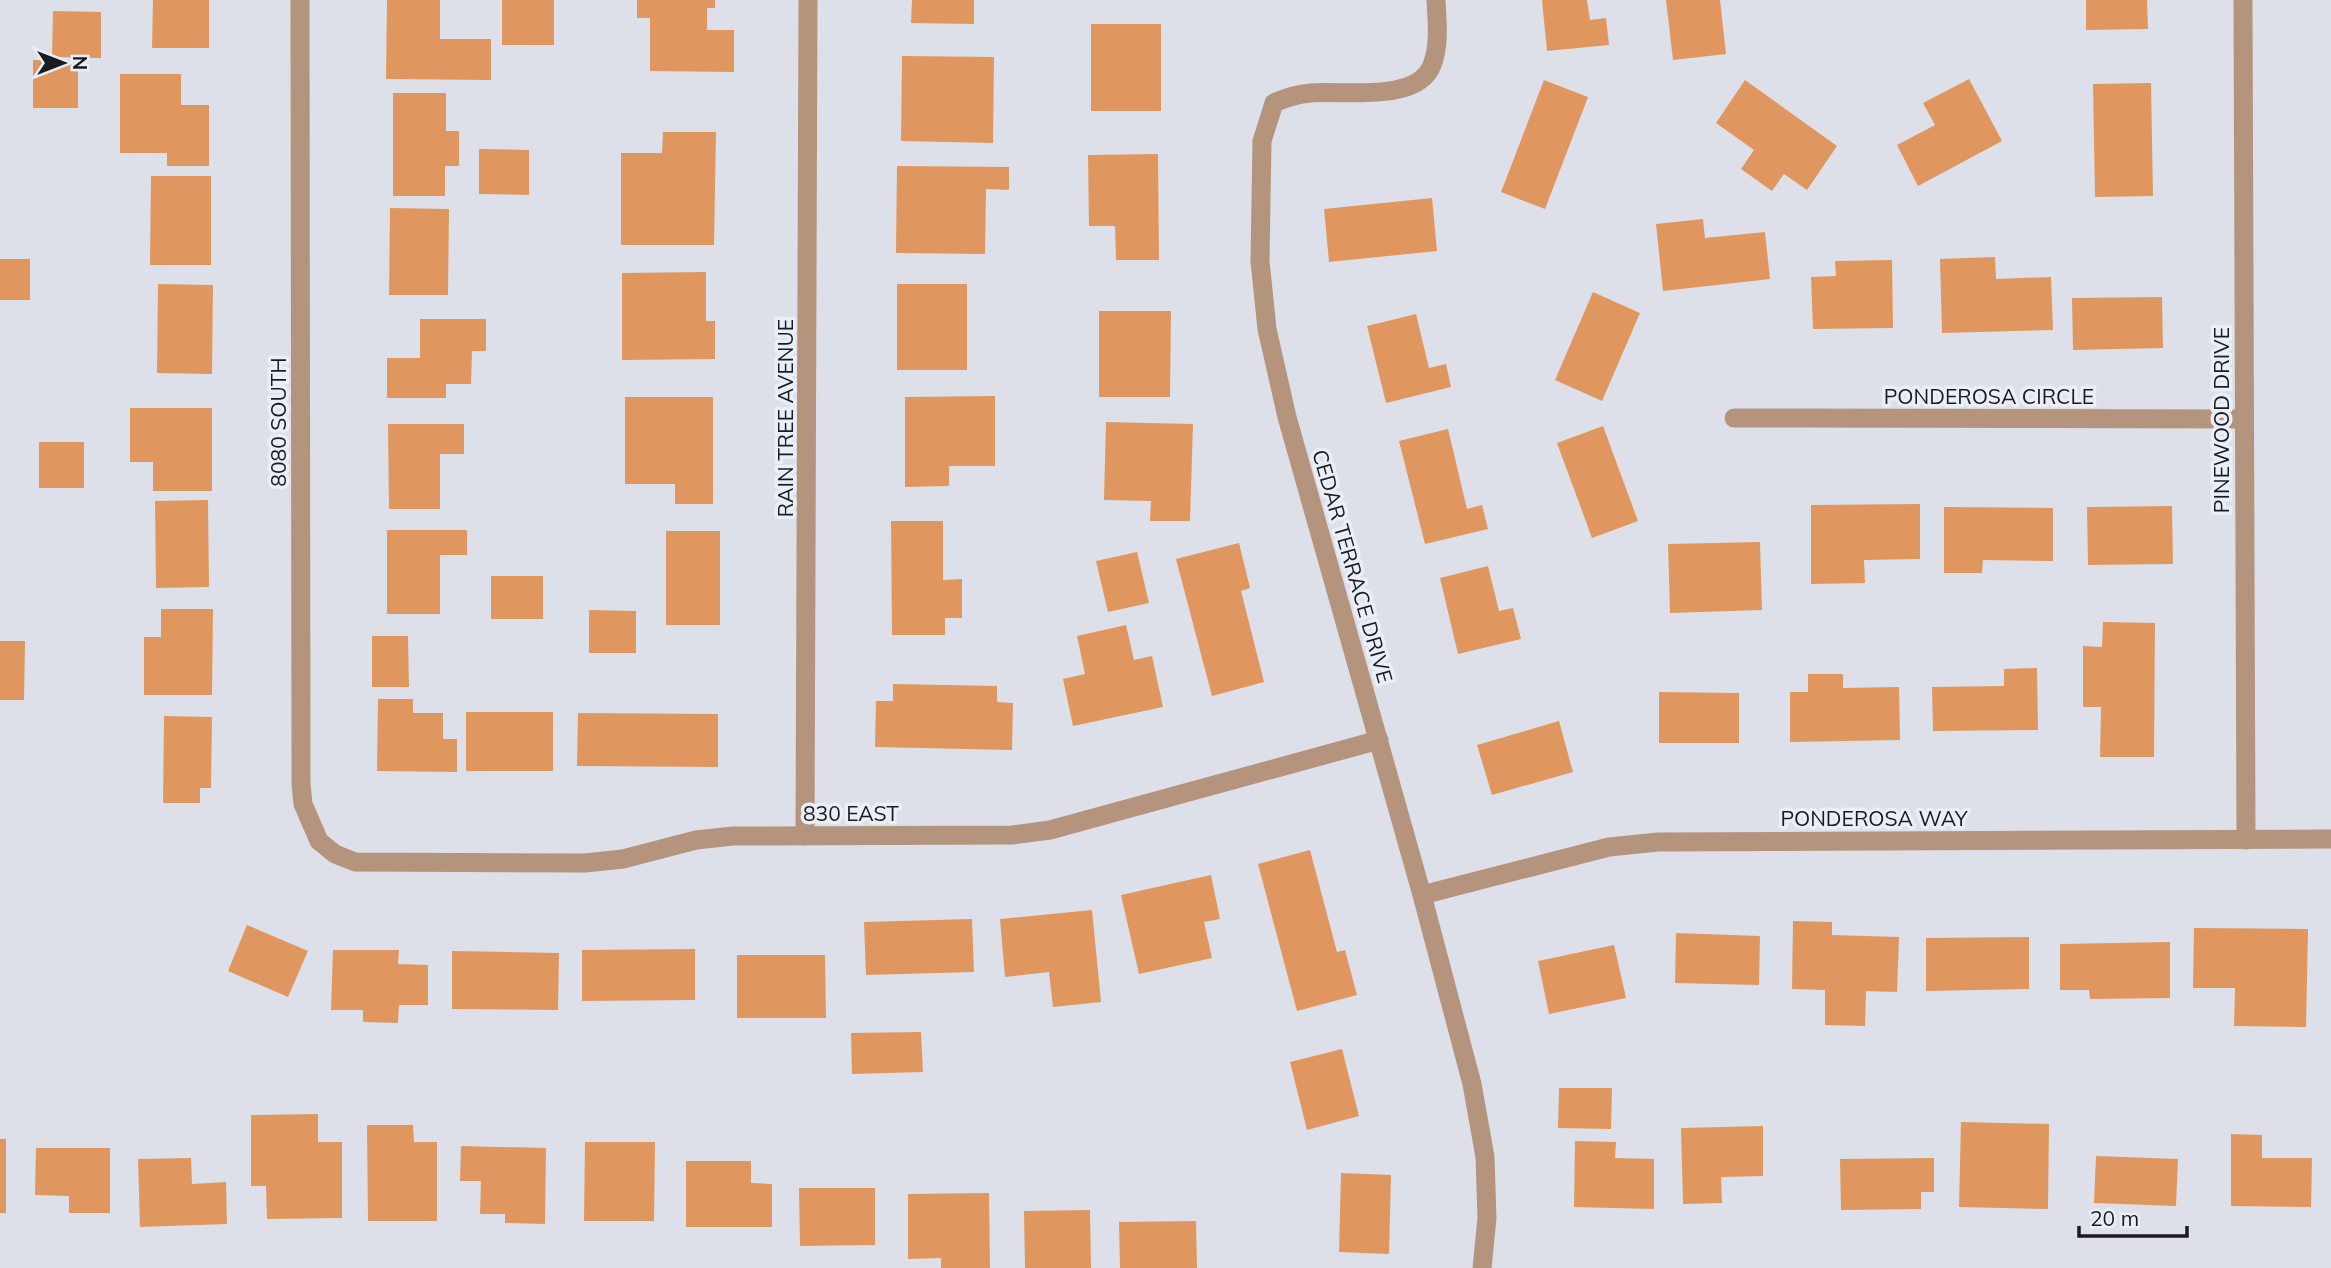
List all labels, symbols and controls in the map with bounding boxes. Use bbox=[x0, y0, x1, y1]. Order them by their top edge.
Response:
north arrow bbox=[28, 28, 98, 98]
text: N bbox=[68, 56, 92, 70]
street label: RAIN TREE AVENUE bbox=[772, 319, 798, 517]
street label: PINEWOOD DRIVE bbox=[2208, 327, 2234, 513]
street label: 8080 SOUTH bbox=[265, 357, 291, 487]
street label: PONDEROSA CIRCLE bbox=[1884, 383, 2094, 409]
street label: CEDAR TERRACE DRIVE bbox=[1307, 446, 1399, 686]
street label: 830 EAST bbox=[803, 800, 899, 826]
street label: PONDEROSA WAY bbox=[1780, 805, 1968, 831]
scale bar bbox=[2079, 1194, 2188, 1238]
text: 20 m bbox=[2090, 1205, 2139, 1231]

